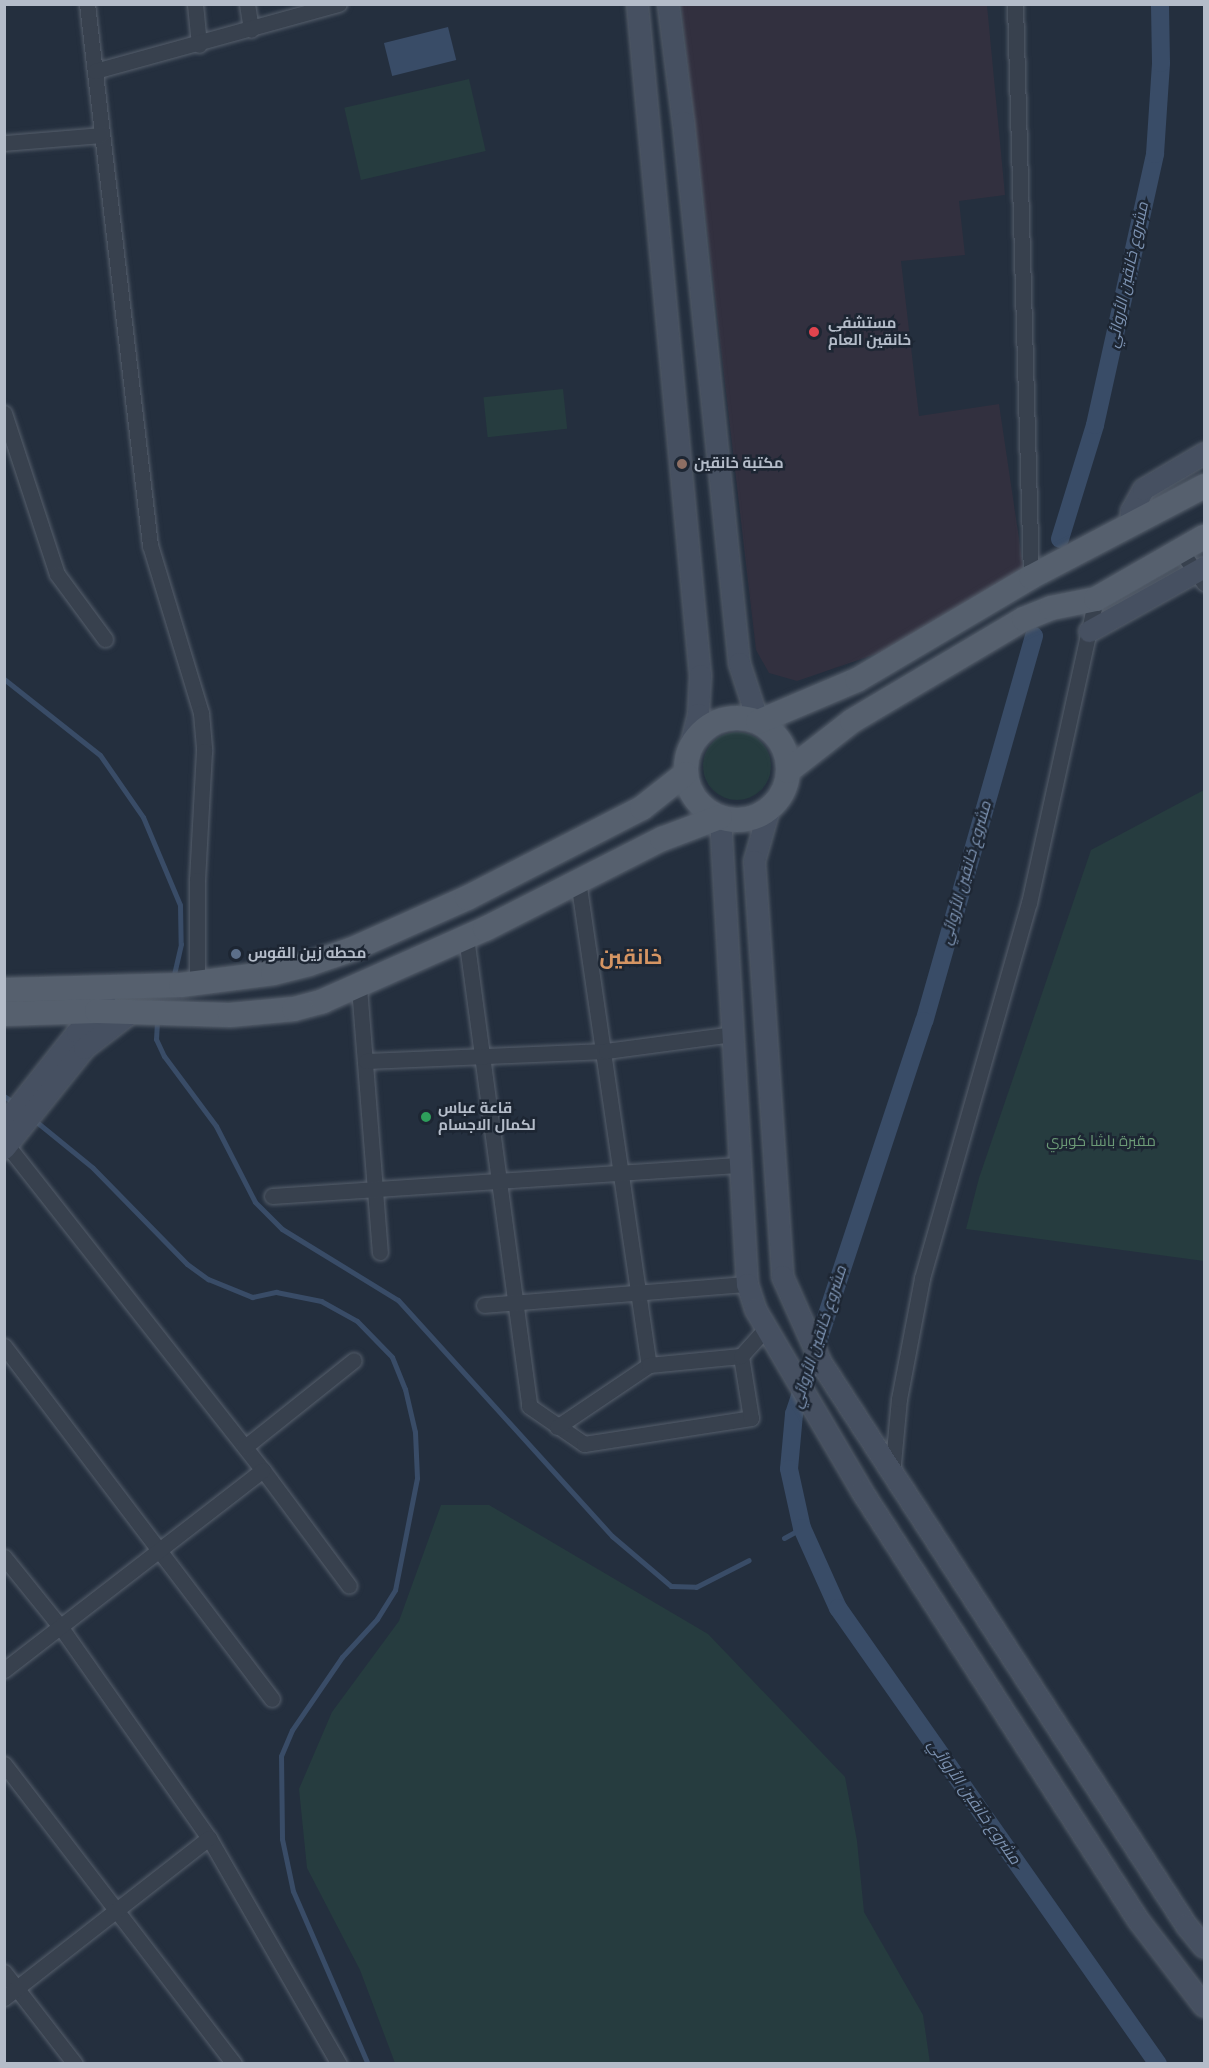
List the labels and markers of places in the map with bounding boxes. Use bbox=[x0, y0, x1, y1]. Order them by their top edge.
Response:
place label: مستشفى خانقين العام bbox=[828, 314, 911, 349]
marker: مستشفى خانقين العام bbox=[805, 323, 823, 341]
place label: مكتبة خانقين bbox=[694, 455, 784, 473]
marker: مكتبة خانقين bbox=[675, 457, 689, 471]
place label: محطه زين القوس bbox=[248, 945, 366, 963]
marker: محطه زين القوس bbox=[229, 947, 243, 961]
place label: قاعة عباس لكمال الاجسام bbox=[438, 1099, 536, 1134]
marker: قاعة عباس لكمال الاجسام bbox=[419, 1110, 433, 1124]

